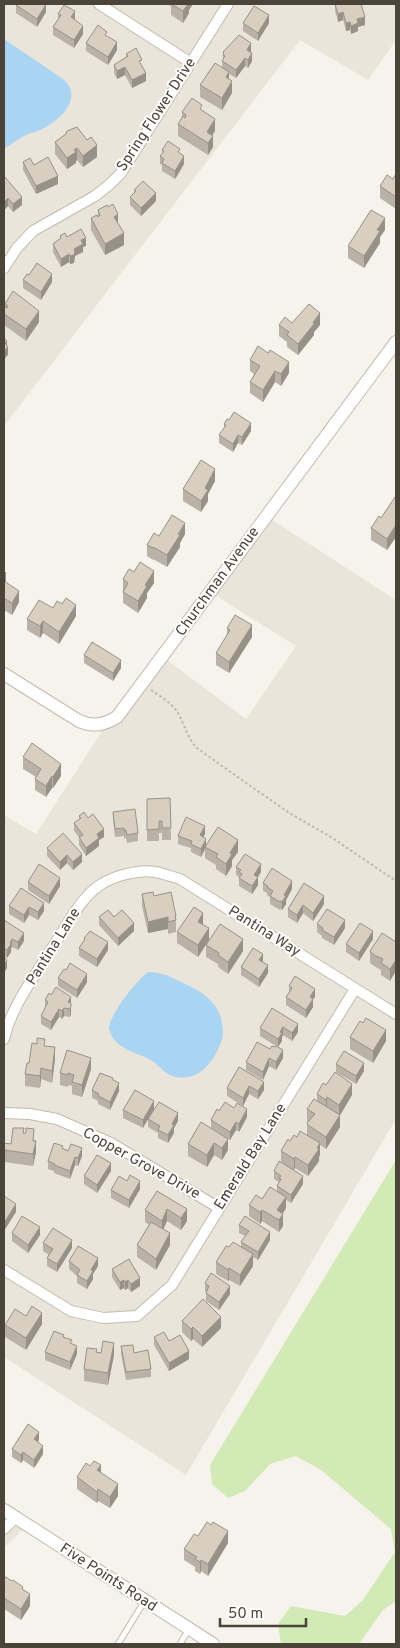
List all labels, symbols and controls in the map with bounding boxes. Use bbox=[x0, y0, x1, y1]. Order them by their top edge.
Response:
street label: Spring Flower Drive bbox=[113, 55, 201, 175]
street label: Churchman Avenue bbox=[172, 524, 264, 640]
street label: Pantina Way bbox=[224, 902, 304, 962]
street label: Pantina Lane bbox=[23, 905, 85, 989]
street label: Emerald Bay Lane bbox=[211, 1100, 291, 1214]
street label: Copper Grove Drive bbox=[79, 1124, 203, 1204]
street label: Five Points Road bbox=[56, 1539, 160, 1617]
scale bar bbox=[220, 1596, 306, 1628]
text: 50 m bbox=[228, 1605, 263, 1624]

